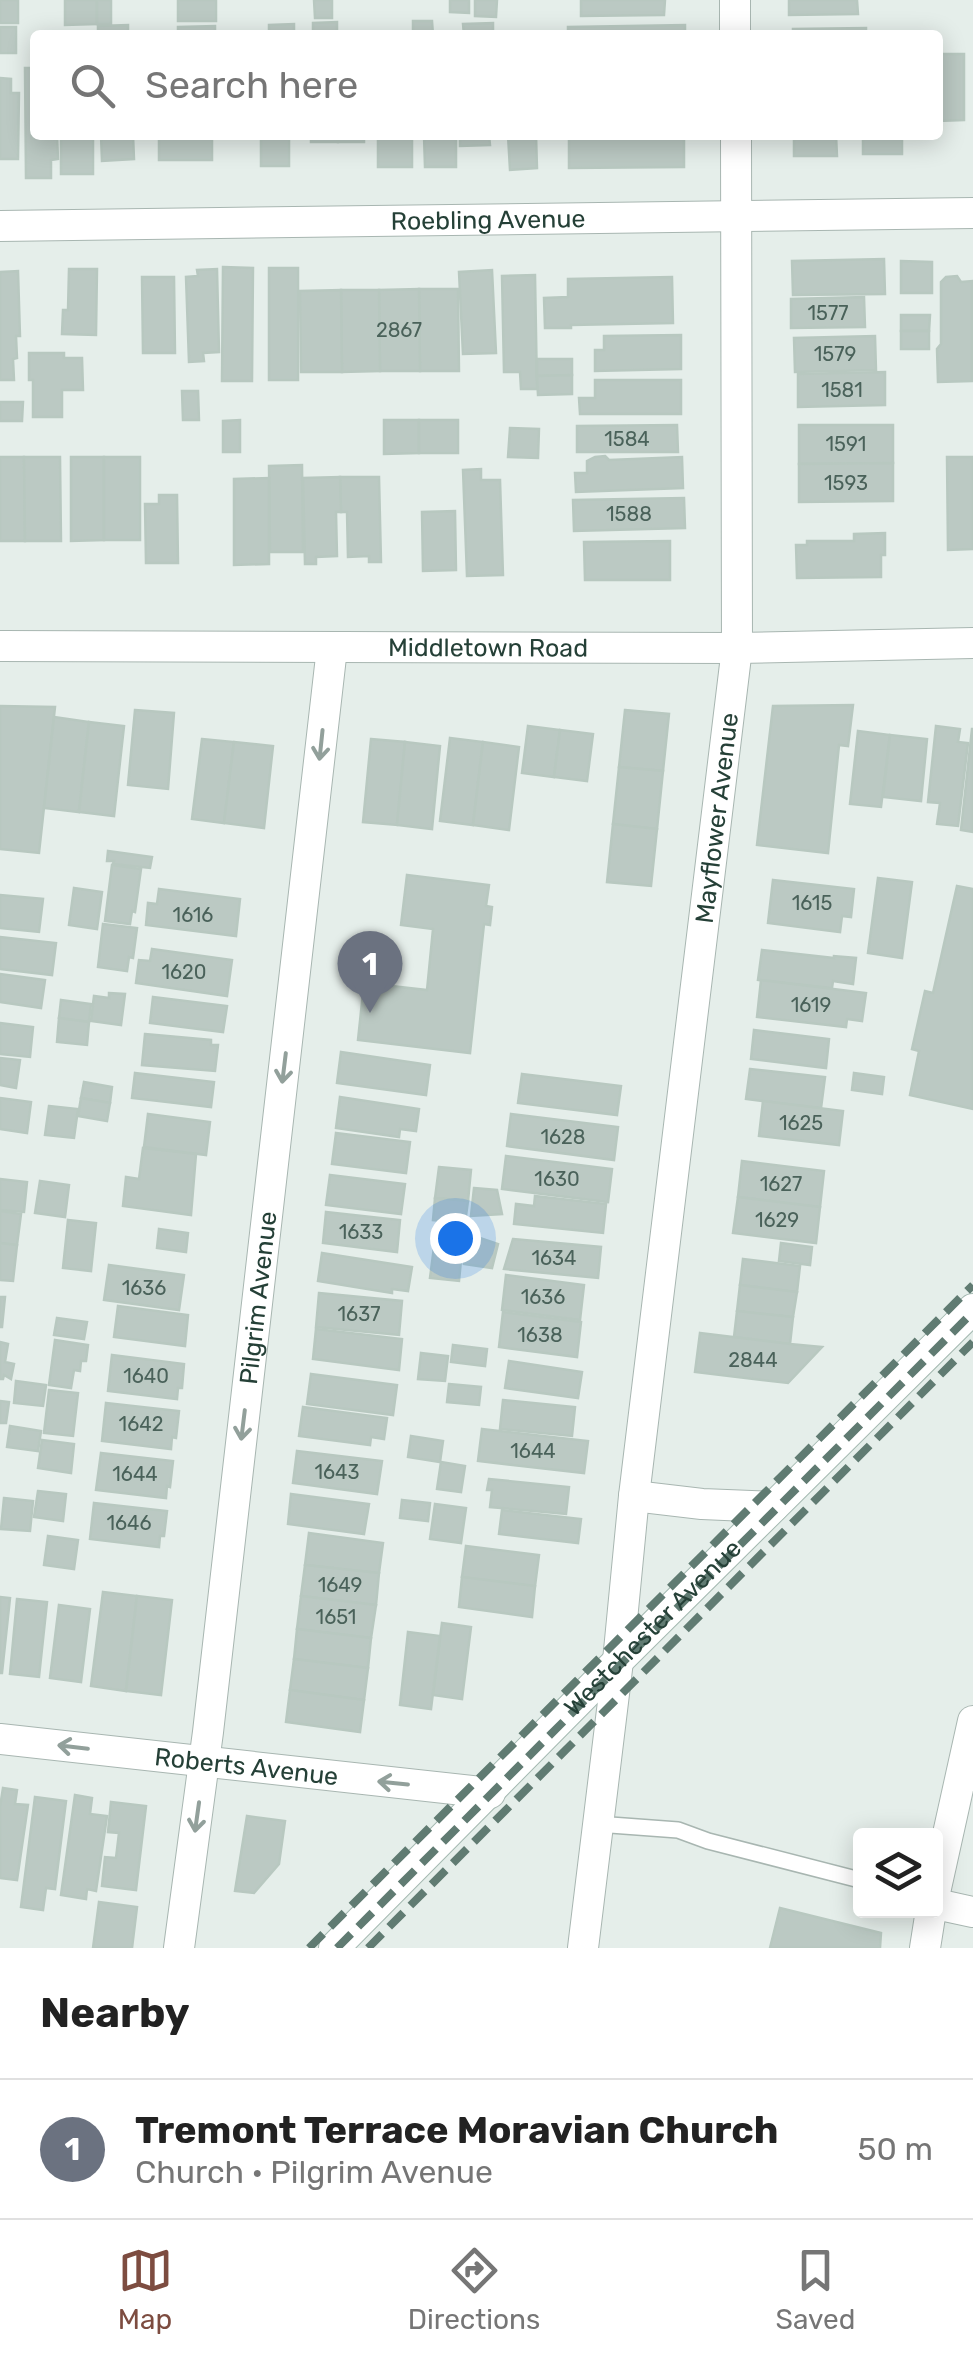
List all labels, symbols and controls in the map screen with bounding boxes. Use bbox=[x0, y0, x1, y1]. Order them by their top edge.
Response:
search box bbox=[30, 30, 943, 140]
icon: search bbox=[65, 58, 120, 113]
text: Search here bbox=[145, 62, 358, 108]
street label: Roebling Avenue bbox=[390, 204, 586, 235]
house number: 1577 bbox=[808, 301, 848, 325]
house number: 2867 bbox=[376, 318, 422, 342]
house number: 1579 bbox=[814, 342, 856, 366]
house number: 1581 bbox=[821, 378, 863, 402]
house number: 1584 bbox=[604, 427, 650, 451]
house number: 1591 bbox=[826, 432, 866, 456]
house number: 1593 bbox=[824, 471, 868, 495]
house number: 1588 bbox=[606, 502, 652, 526]
street label: Middletown Road bbox=[388, 633, 588, 662]
street label: Mayflower Avenue bbox=[689, 711, 744, 925]
one-way arrow bbox=[311, 728, 330, 760]
house number: 1615 bbox=[792, 891, 832, 915]
house number: 1616 bbox=[173, 903, 213, 927]
pin: 1 bbox=[338, 930, 402, 1013]
house number: 1620 bbox=[161, 960, 207, 984]
house number: 1619 bbox=[791, 993, 831, 1017]
one-way arrow bbox=[274, 1051, 293, 1083]
house number: 1625 bbox=[779, 1111, 823, 1135]
house number: 1628 bbox=[540, 1125, 586, 1149]
house number: 1630 bbox=[534, 1167, 580, 1191]
house number: 1627 bbox=[760, 1172, 802, 1196]
house number: 1629 bbox=[755, 1208, 799, 1232]
street label: Pilgrim Avenue bbox=[233, 1210, 282, 1386]
your location bbox=[430, 1213, 481, 1264]
house number: 1633 bbox=[339, 1220, 383, 1244]
house number: 1634 bbox=[531, 1246, 577, 1270]
house number: 1636 bbox=[122, 1276, 166, 1300]
house number: 1636 bbox=[521, 1285, 565, 1309]
house number: 1637 bbox=[338, 1302, 380, 1326]
house number: 1638 bbox=[517, 1323, 563, 1347]
house number: 2844 bbox=[728, 1348, 778, 1372]
house number: 1640 bbox=[123, 1364, 169, 1388]
one-way arrow bbox=[233, 1409, 252, 1441]
house number: 1642 bbox=[119, 1412, 163, 1436]
house number: 1644 bbox=[510, 1439, 556, 1463]
house number: 1643 bbox=[314, 1460, 360, 1484]
house number: 1644 bbox=[112, 1462, 158, 1486]
house number: 1646 bbox=[106, 1511, 152, 1535]
street label: Westchester Avenue bbox=[558, 1533, 747, 1721]
house number: 1649 bbox=[318, 1573, 362, 1597]
house number: 1651 bbox=[316, 1605, 356, 1629]
one-way arrow bbox=[57, 1737, 89, 1756]
street label: Roberts Avenue bbox=[153, 1742, 340, 1791]
one-way arrow bbox=[377, 1773, 409, 1792]
one-way arrow bbox=[187, 1801, 205, 1833]
map controls bbox=[853, 1828, 943, 1918]
button: layers bbox=[853, 1828, 943, 1918]
text: Nearby bbox=[40, 1988, 190, 2038]
text: Tremont Terrace Moravian Church bbox=[135, 2107, 779, 2153]
text: 1 bbox=[65, 2130, 80, 2168]
text: 50 m bbox=[857, 2130, 933, 2168]
text: Church · Pilgrim Avenue bbox=[135, 2153, 493, 2191]
tab: Map bbox=[118, 2243, 173, 2336]
tab: Directions bbox=[408, 2243, 540, 2336]
tab: Saved bbox=[775, 2243, 855, 2336]

